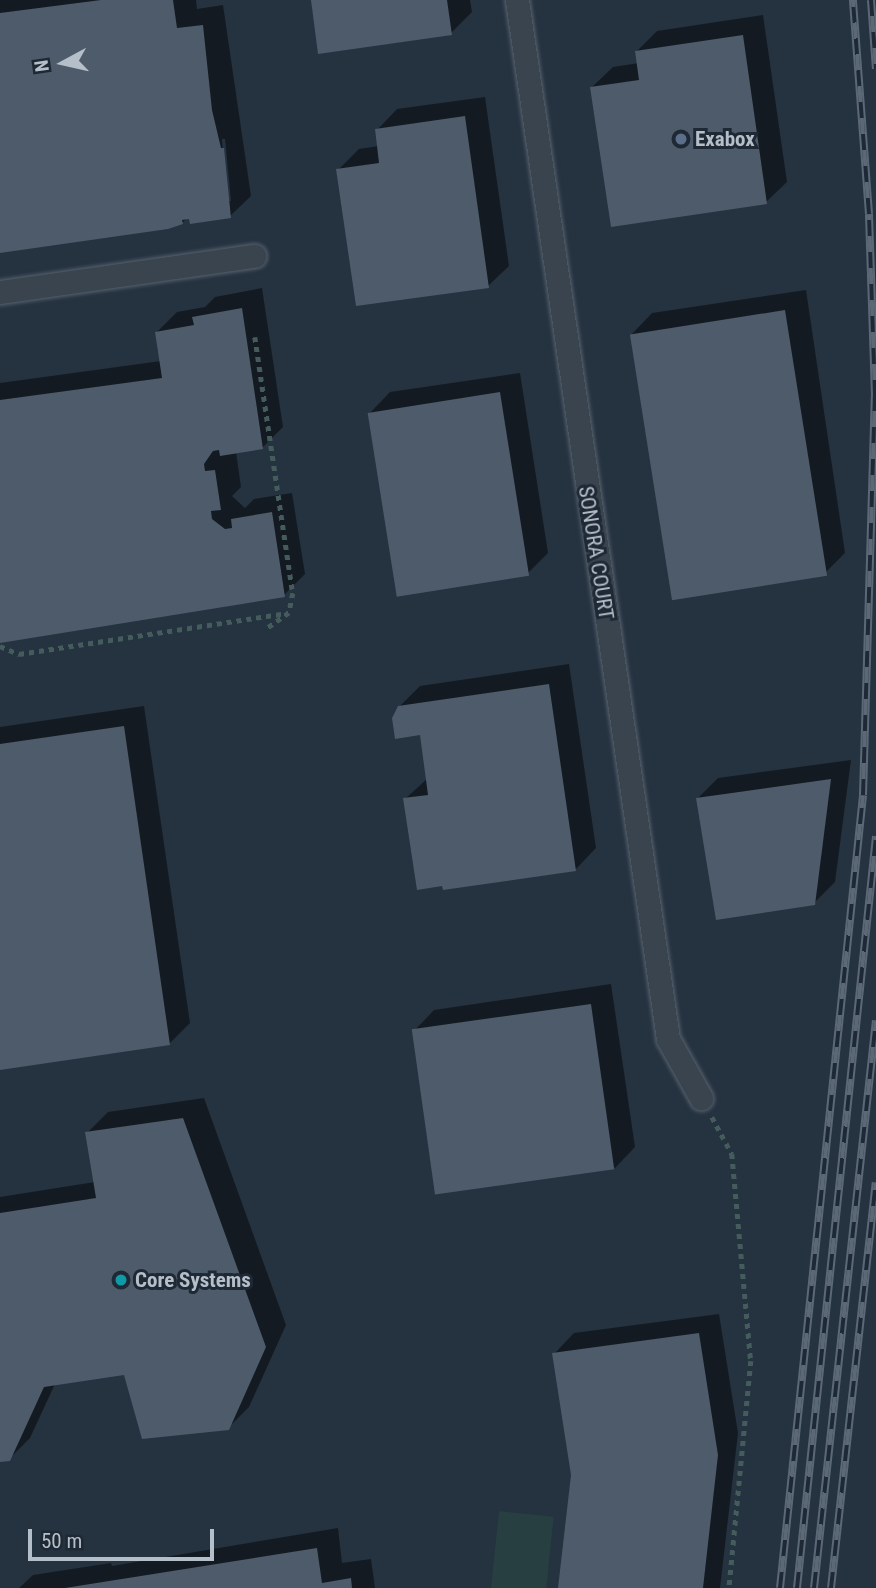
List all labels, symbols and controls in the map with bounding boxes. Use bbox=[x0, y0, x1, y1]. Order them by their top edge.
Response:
north arrow bbox=[28, 28, 98, 98]
text: N bbox=[30, 59, 54, 73]
place label: Exabox bbox=[695, 126, 755, 152]
marker: Exabox bbox=[673, 131, 689, 147]
street label: SONORA COURT bbox=[573, 484, 619, 622]
place label: Core Systems bbox=[135, 1267, 251, 1293]
marker: Core Systems bbox=[113, 1272, 129, 1288]
scale bar bbox=[32, 1514, 217, 1558]
text: 50 m bbox=[41, 1529, 82, 1553]

